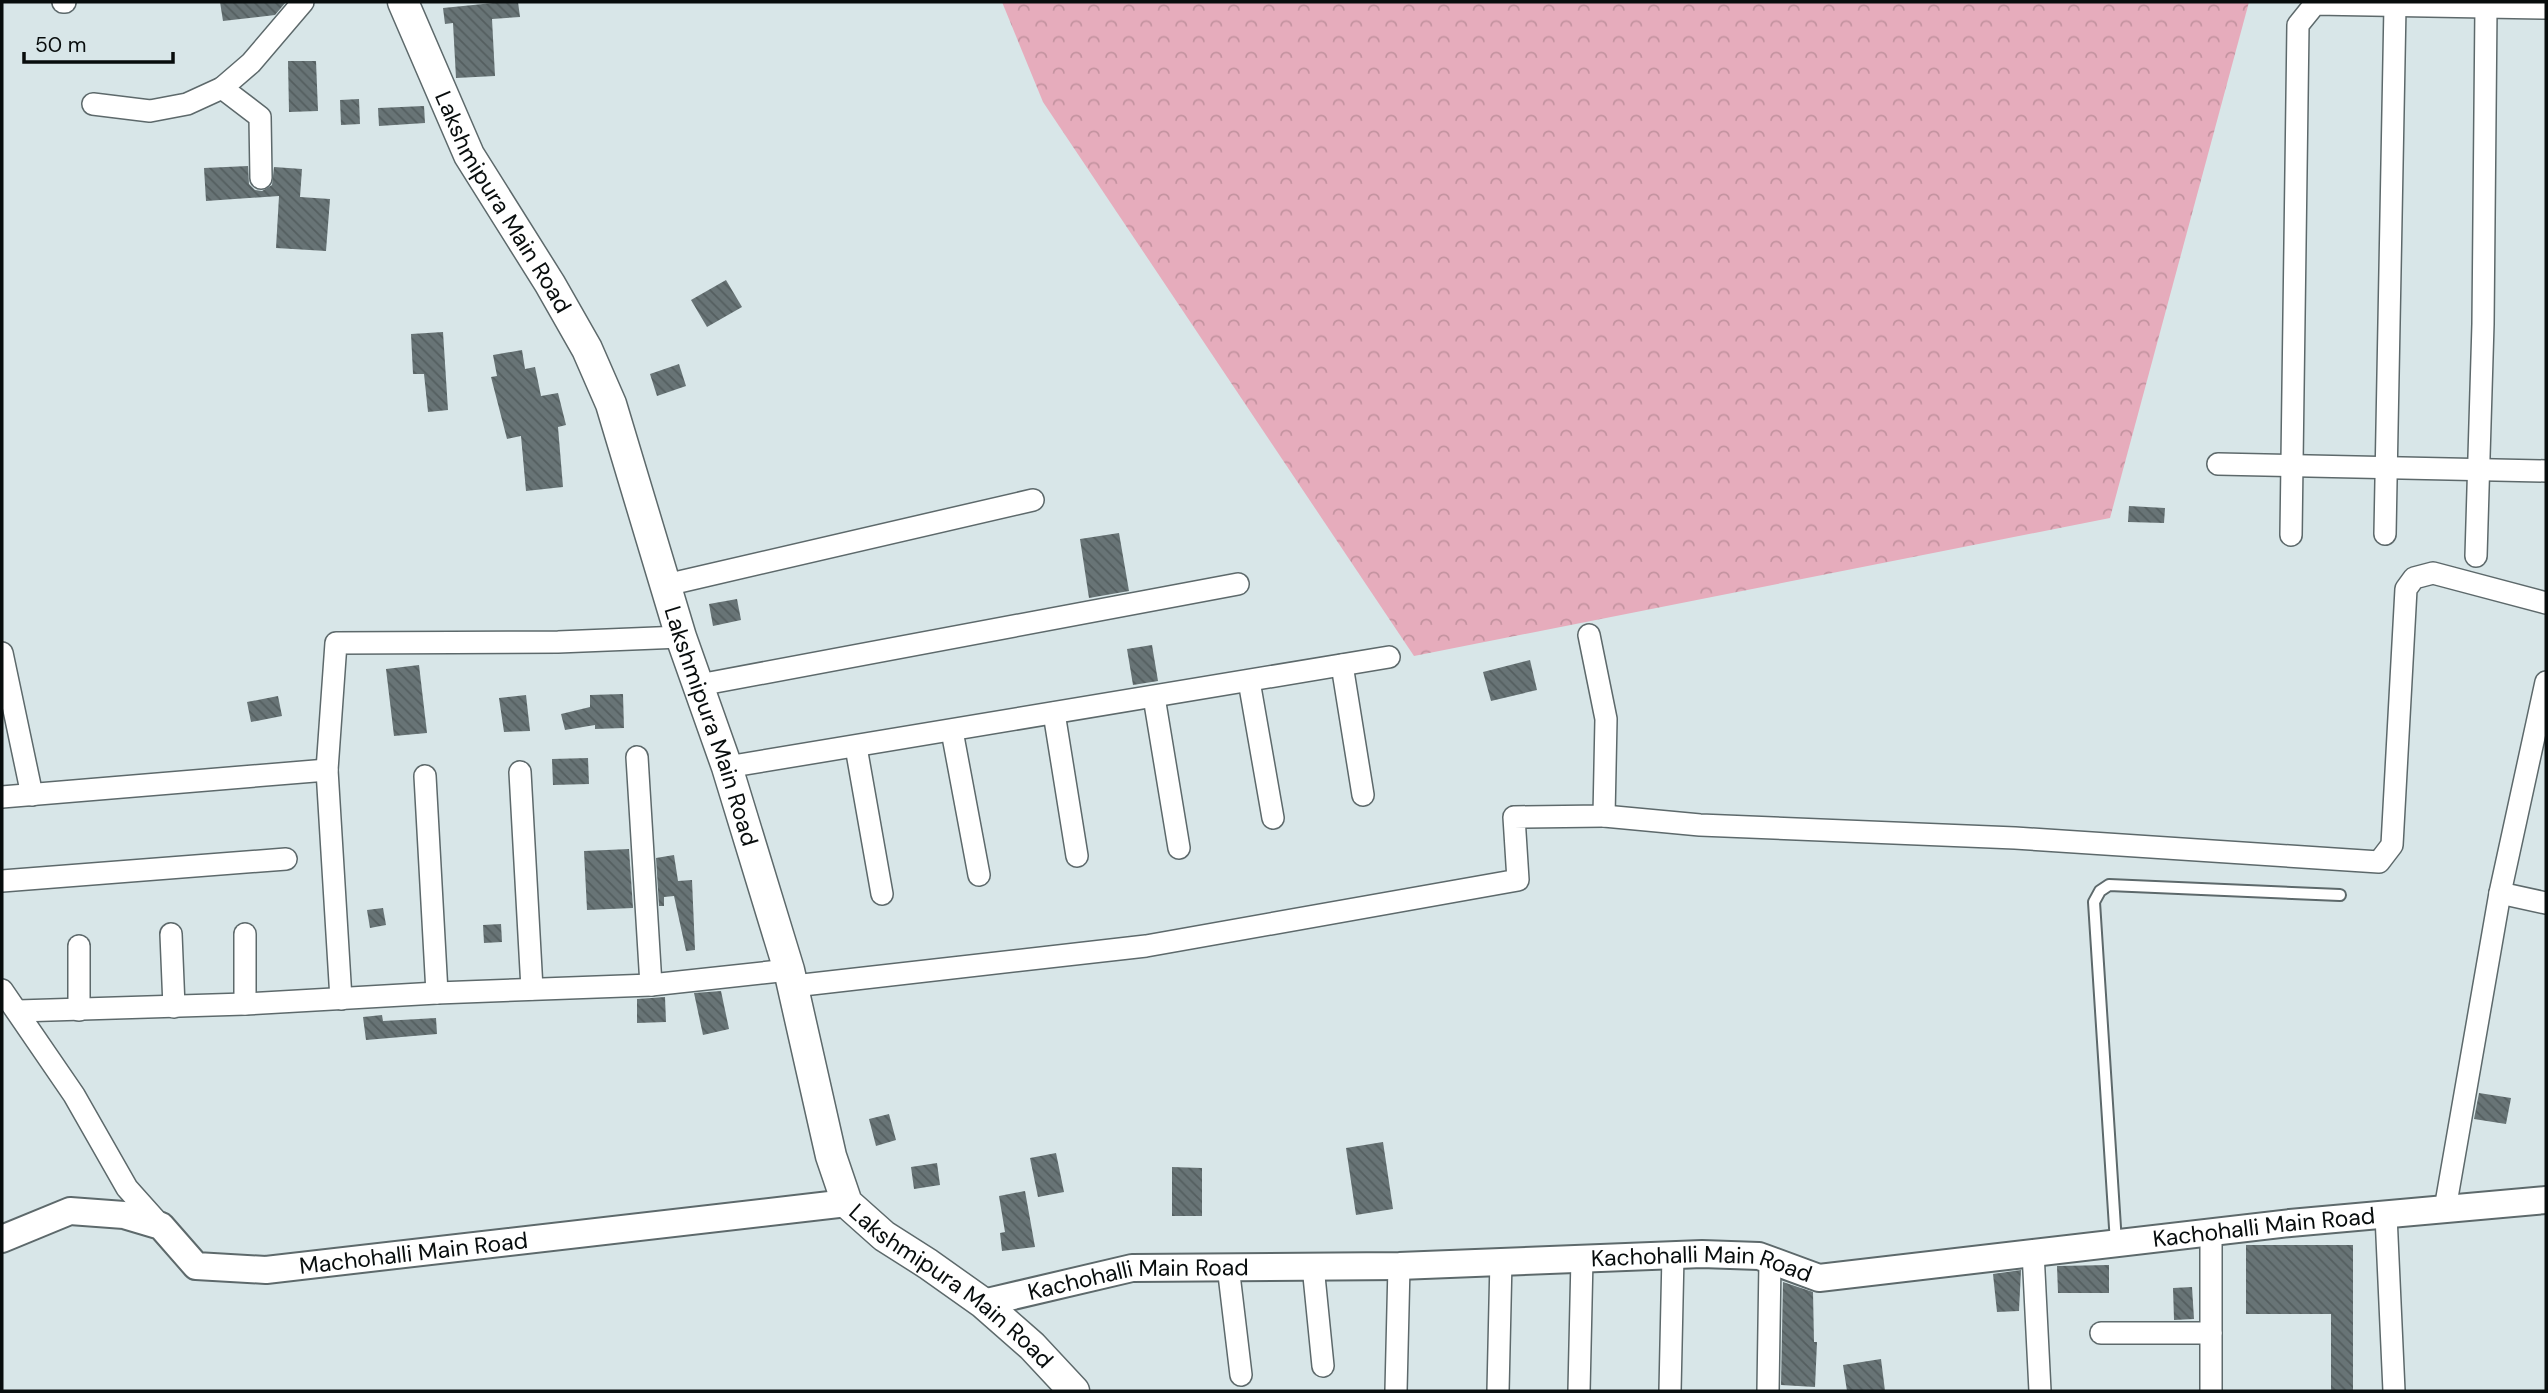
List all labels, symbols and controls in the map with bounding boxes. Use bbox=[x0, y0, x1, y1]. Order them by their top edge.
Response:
scale bar bbox=[24, 21, 173, 65]
text: 50 m bbox=[35, 31, 86, 59]
street label: Lakshmipura Main Road bbox=[428, 86, 578, 318]
street label: Lakshmipura Main Road bbox=[657, 602, 765, 850]
street label: Lakshmipura Main Road bbox=[843, 1197, 1060, 1374]
street label: Kachohalli Main Road bbox=[2151, 1200, 2376, 1254]
street label: Machohalli Main Road bbox=[298, 1225, 529, 1281]
street label: Kachohalli Main Road bbox=[1590, 1239, 1816, 1289]
street label: Kachohalli Main Road bbox=[1025, 1252, 1249, 1307]

